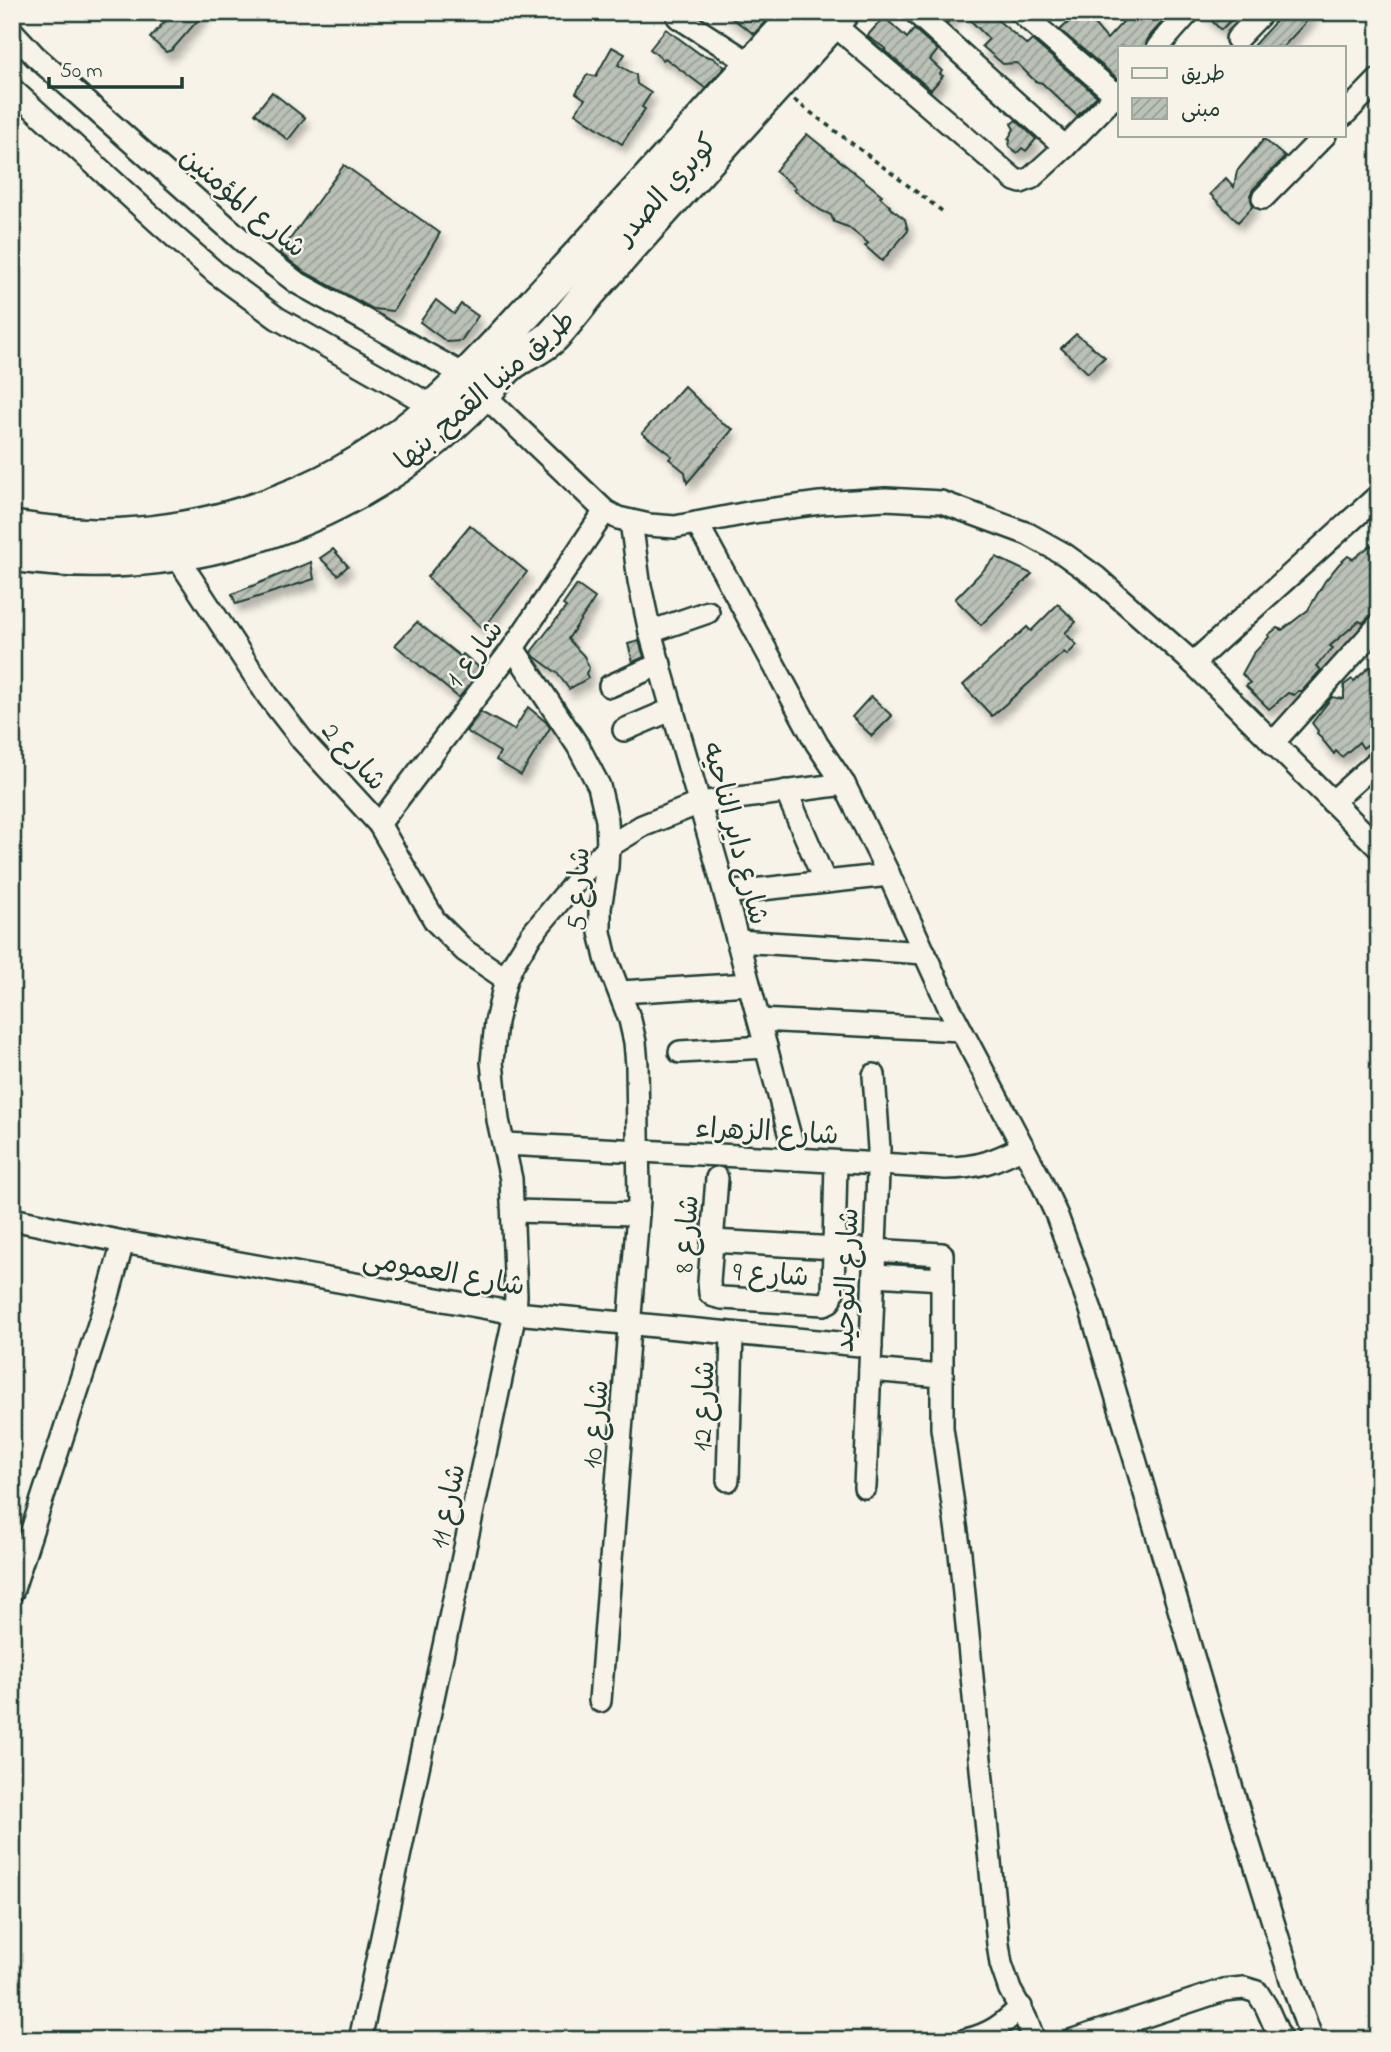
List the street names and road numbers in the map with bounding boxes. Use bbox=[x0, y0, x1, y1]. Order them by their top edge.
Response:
street label: كوبري الصدر bbox=[605, 126, 729, 256]
street label: شارع المؤمنين bbox=[169, 138, 314, 269]
street label: طريق منيا القمح, بنها bbox=[387, 302, 586, 482]
street label: شارع 1 bbox=[436, 612, 515, 698]
street label: شارع 2 bbox=[310, 713, 395, 801]
street label: شارع داير الناحيه bbox=[690, 738, 778, 930]
street label: شارع 5 bbox=[559, 847, 602, 932]
street label: شارع الزهراء bbox=[694, 1109, 839, 1158]
street label: شارع 8 bbox=[665, 1194, 712, 1275]
street label: شارع التوحيد bbox=[825, 1207, 872, 1353]
street label: شارع العمومى bbox=[359, 1240, 528, 1309]
street label: شارع 9 bbox=[731, 1253, 810, 1300]
street label: شارع 12 bbox=[683, 1360, 728, 1452]
street label: شارع 10 bbox=[573, 1378, 622, 1470]
street label: شارع 11 bbox=[420, 1461, 478, 1553]

